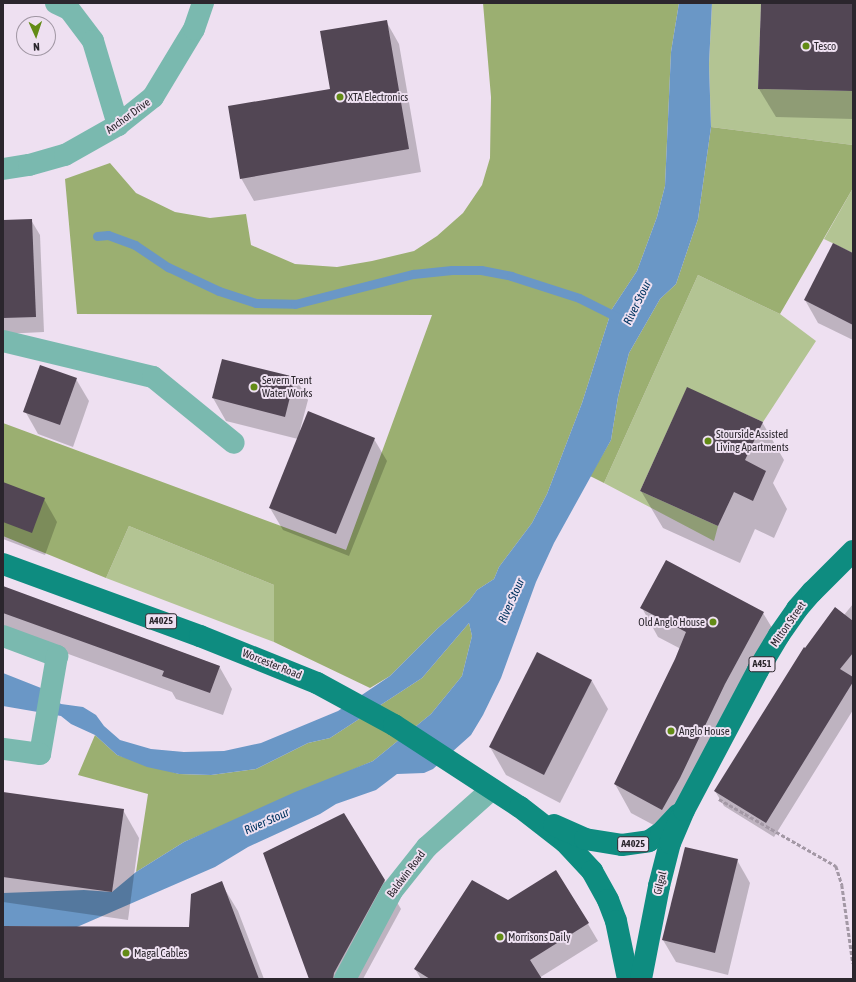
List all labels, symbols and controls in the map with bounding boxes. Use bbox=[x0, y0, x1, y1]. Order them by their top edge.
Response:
north arrow bbox=[16, 16, 56, 56]
place label: Tesco bbox=[814, 39, 836, 53]
text: N bbox=[33, 41, 40, 53]
marker: Tesco bbox=[801, 41, 811, 51]
place label: XTA Electronics bbox=[348, 90, 408, 104]
marker: XTA Electronics bbox=[335, 92, 345, 102]
street label: Anchor Drive bbox=[103, 96, 153, 136]
water label: River Stour bbox=[621, 278, 655, 328]
place label: Severn Trent Water Works bbox=[262, 374, 312, 400]
marker: Severn Trent Water Works bbox=[249, 382, 259, 392]
place label: Stourside Assisted Living Apartments bbox=[716, 428, 789, 454]
marker: Stourside Assisted Living Apartments bbox=[703, 436, 713, 446]
water label: River Stour bbox=[496, 576, 528, 626]
street label: Mitton Street bbox=[768, 599, 808, 649]
road number: A4025 bbox=[145, 613, 177, 629]
place label: Old Anglo House bbox=[638, 615, 705, 629]
marker: Old Anglo House bbox=[708, 617, 718, 627]
street label: Worcester Road bbox=[240, 646, 304, 682]
road number: A451 bbox=[748, 656, 776, 672]
place label: Anglo House bbox=[679, 724, 730, 738]
marker: Anglo House bbox=[666, 726, 676, 736]
water label: River Stour bbox=[242, 806, 292, 838]
road number: A4025 bbox=[617, 836, 649, 852]
street label: Baldwin Road bbox=[384, 848, 428, 900]
street label: Gilgal bbox=[651, 870, 669, 896]
place label: Morrisons Daily bbox=[508, 930, 570, 944]
marker: Morrisons Daily bbox=[495, 932, 505, 942]
place label: Magal Cables bbox=[134, 946, 187, 960]
marker: Magal Cables bbox=[121, 948, 131, 958]

